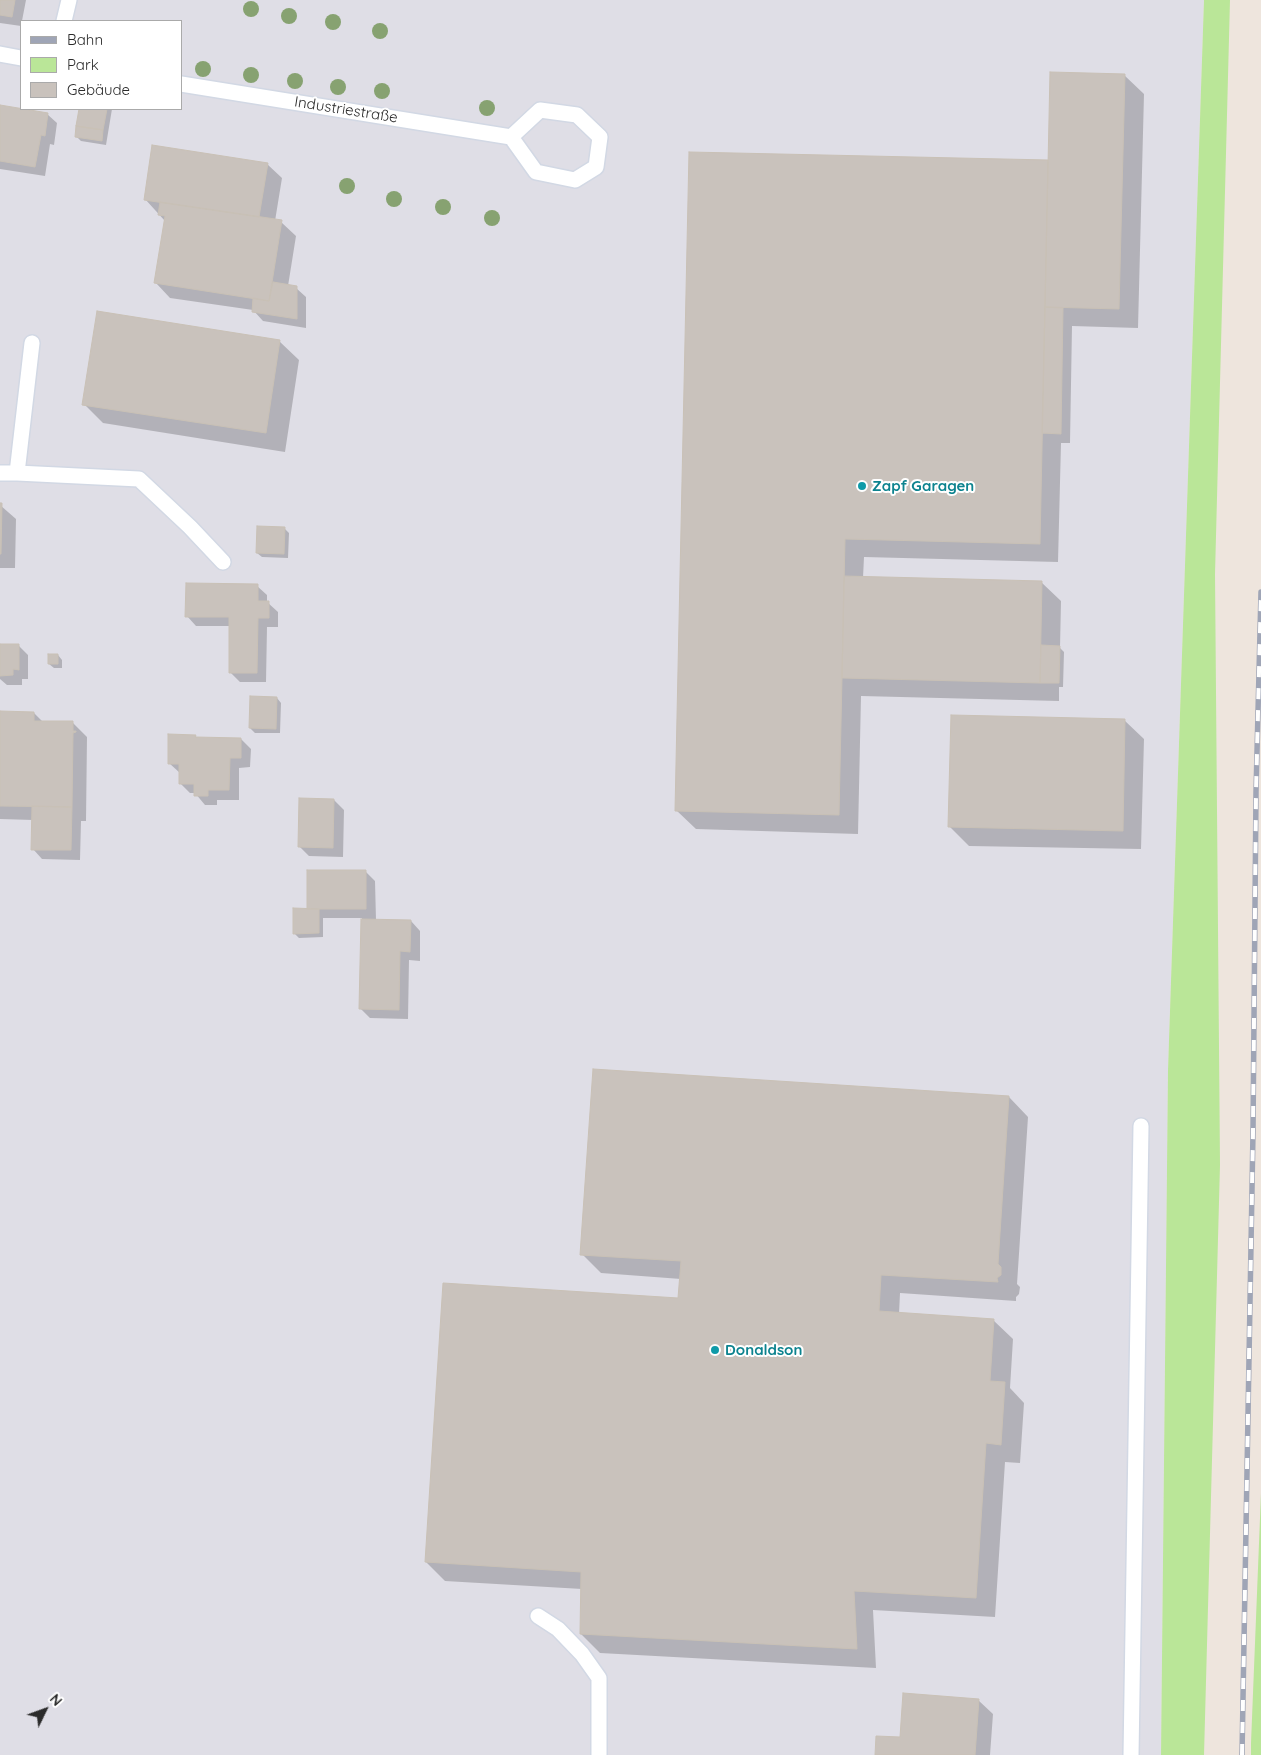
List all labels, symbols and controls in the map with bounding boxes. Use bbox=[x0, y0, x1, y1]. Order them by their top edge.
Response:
legend bbox=[20, 20, 182, 110]
text: Bahn bbox=[67, 30, 103, 49]
text: Park bbox=[67, 55, 99, 74]
text: Gebäude bbox=[67, 80, 130, 99]
street label: Industriestraße bbox=[293, 93, 399, 127]
place label: Zapf Garagen bbox=[872, 477, 974, 495]
marker: Zapf Garagen bbox=[856, 480, 868, 492]
place label: Donaldson bbox=[725, 1341, 802, 1359]
marker: Donaldson bbox=[709, 1344, 721, 1356]
north arrow bbox=[20, 1685, 70, 1735]
text: N bbox=[46, 1690, 66, 1710]

